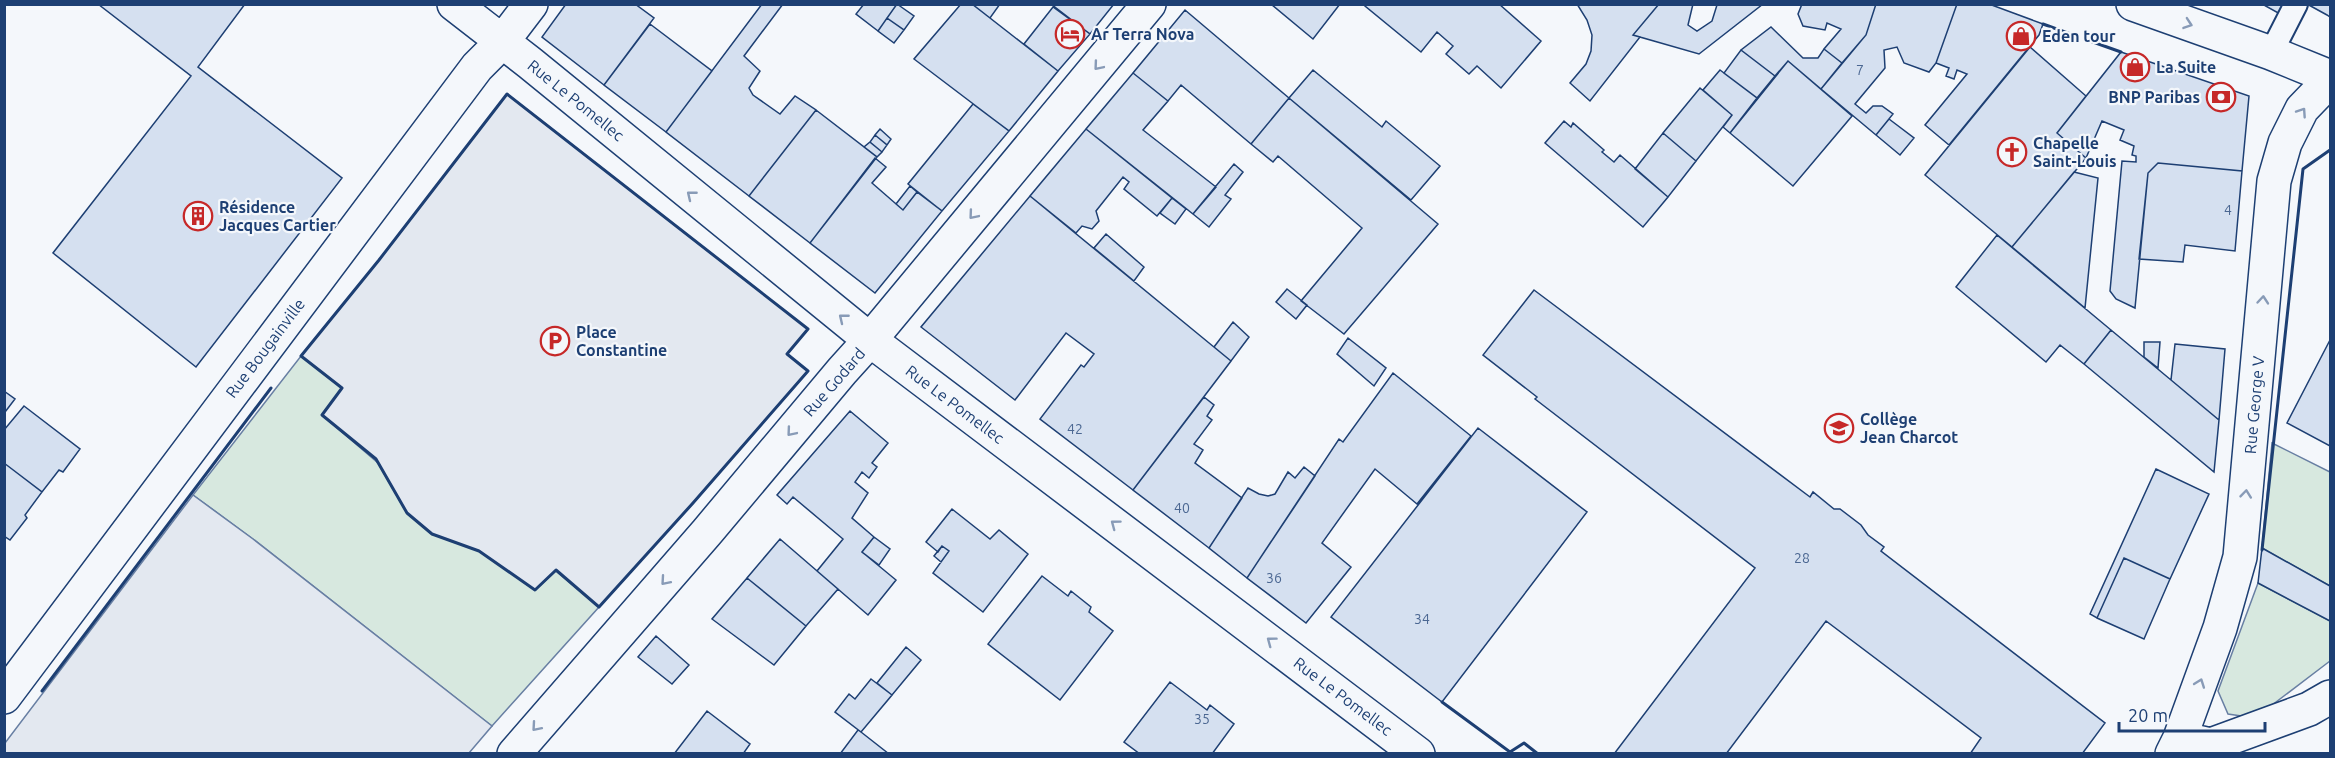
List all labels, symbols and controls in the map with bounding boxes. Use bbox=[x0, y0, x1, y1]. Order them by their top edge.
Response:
one-way arrow bbox=[2182, 16, 2193, 29]
hotel icon: Ar Terra Nova bbox=[1054, 18, 1086, 50]
shop icon: Eden tour bbox=[2005, 20, 2037, 52]
place label: Ar Terra Nova bbox=[1091, 25, 1194, 43]
place label: Eden tour bbox=[2042, 27, 2116, 45]
shop icon: La Suite bbox=[2119, 51, 2151, 83]
street label: Rue Le Pomellec bbox=[524, 56, 628, 145]
place label: La Suite bbox=[2156, 58, 2216, 76]
one-way arrow bbox=[1094, 59, 1105, 70]
house number: 7 bbox=[1856, 62, 1864, 78]
bank icon: BNP Paribas bbox=[2205, 81, 2237, 113]
place label: BNP Paribas bbox=[2108, 88, 2200, 106]
one-way arrow bbox=[2295, 107, 2306, 118]
place label: Chapelle Saint-Louis bbox=[2033, 134, 2116, 170]
church icon: Chapelle Saint-Louis bbox=[1996, 136, 2028, 168]
one-way arrow bbox=[687, 191, 698, 202]
place label: Résidence Jacques Cartier bbox=[219, 198, 336, 234]
building icon: Résidence Jacques Cartier bbox=[182, 200, 214, 232]
house number: 4 bbox=[2224, 202, 2232, 218]
one-way arrow bbox=[969, 209, 980, 220]
street label: Rue Bougainville bbox=[222, 295, 308, 401]
one-way arrow bbox=[2257, 295, 2270, 304]
one-way arrow bbox=[838, 314, 849, 325]
place label: Place Constantine bbox=[576, 323, 667, 359]
parking icon: Place Constantine bbox=[539, 325, 571, 357]
street label: Rue Godard bbox=[799, 344, 869, 420]
street label: Rue George V bbox=[2241, 355, 2267, 455]
street label: Rue Le Pomellec bbox=[902, 361, 1008, 447]
place label: Collège Jean Charcot bbox=[1860, 410, 1958, 446]
school or university icon: Collège Jean Charcot bbox=[1823, 412, 1855, 444]
house number: 42 bbox=[1067, 421, 1083, 437]
one-way arrow bbox=[787, 425, 798, 436]
one-way arrow bbox=[2239, 490, 2252, 499]
house number: 40 bbox=[1174, 500, 1190, 516]
one-way arrow bbox=[1111, 520, 1122, 531]
house number: 28 bbox=[1794, 550, 1810, 566]
house number: 36 bbox=[1266, 570, 1282, 586]
one-way arrow bbox=[661, 574, 672, 585]
house number: 34 bbox=[1414, 611, 1430, 627]
one-way arrow bbox=[1267, 638, 1278, 649]
street label: Rue Le Pomellec bbox=[1290, 653, 1396, 739]
one-way arrow bbox=[2193, 678, 2206, 688]
scale bar bbox=[2119, 695, 2264, 733]
text: 20 m bbox=[2128, 705, 2168, 725]
house number: 35 bbox=[1194, 711, 1210, 727]
one-way arrow bbox=[532, 721, 543, 731]

